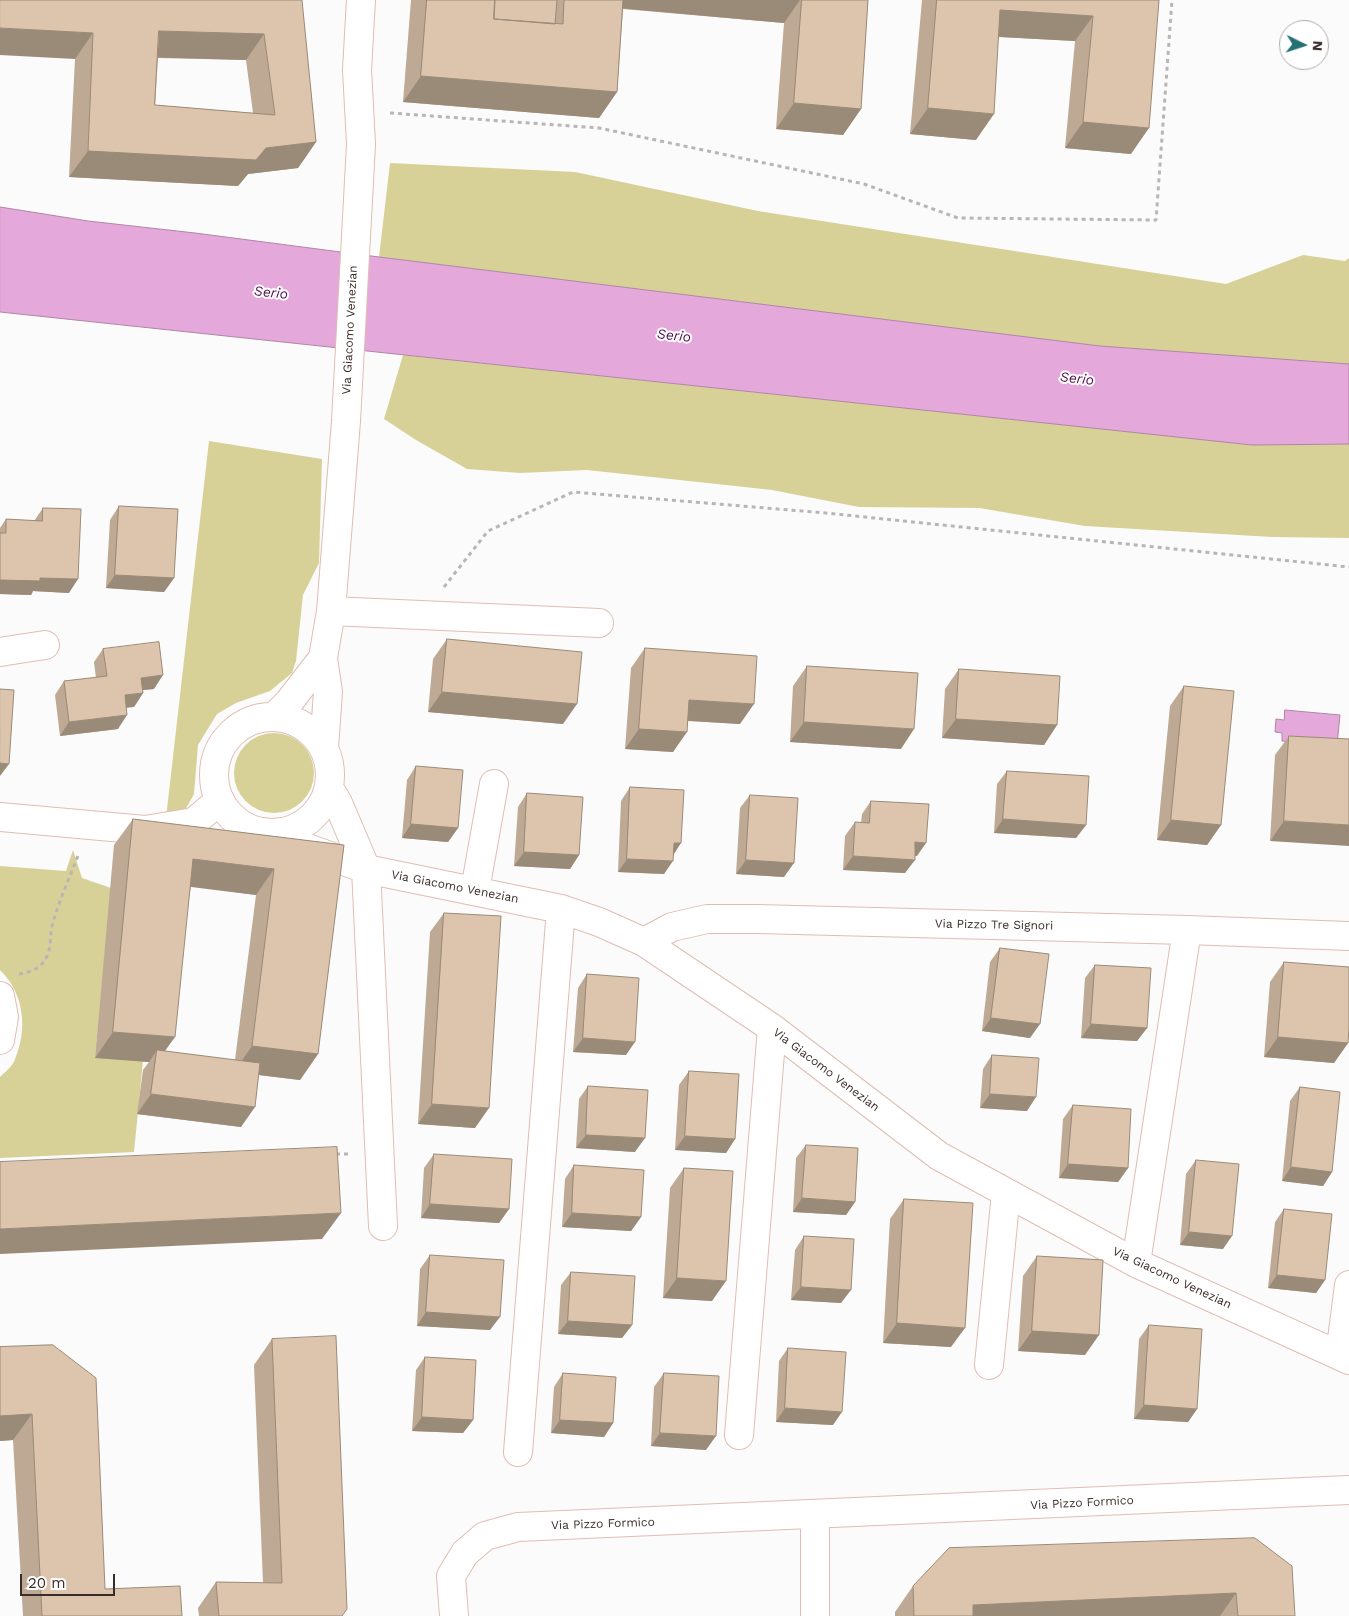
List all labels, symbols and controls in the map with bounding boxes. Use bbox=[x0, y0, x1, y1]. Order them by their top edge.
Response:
north arrow bbox=[1279, 20, 1329, 70]
text: N bbox=[1310, 40, 1326, 52]
street label: Via Giacomo Venezian bbox=[339, 265, 361, 395]
water label: Serio bbox=[253, 283, 289, 303]
water label: Serio bbox=[656, 326, 692, 346]
water label: Serio bbox=[1059, 369, 1095, 389]
street label: Via Giacomo Venezian bbox=[390, 868, 520, 906]
street label: Via Pizzo Tre Signori bbox=[935, 917, 1053, 933]
street label: Via Giacomo Venezian bbox=[770, 1025, 882, 1115]
street label: Via Giacomo Venezian bbox=[1110, 1244, 1234, 1312]
street label: Via Pizzo Formico bbox=[1030, 1493, 1134, 1513]
street label: Via Pizzo Formico bbox=[551, 1515, 655, 1533]
scale bar bbox=[22, 1564, 118, 1596]
text: 20 m bbox=[28, 1574, 66, 1592]

